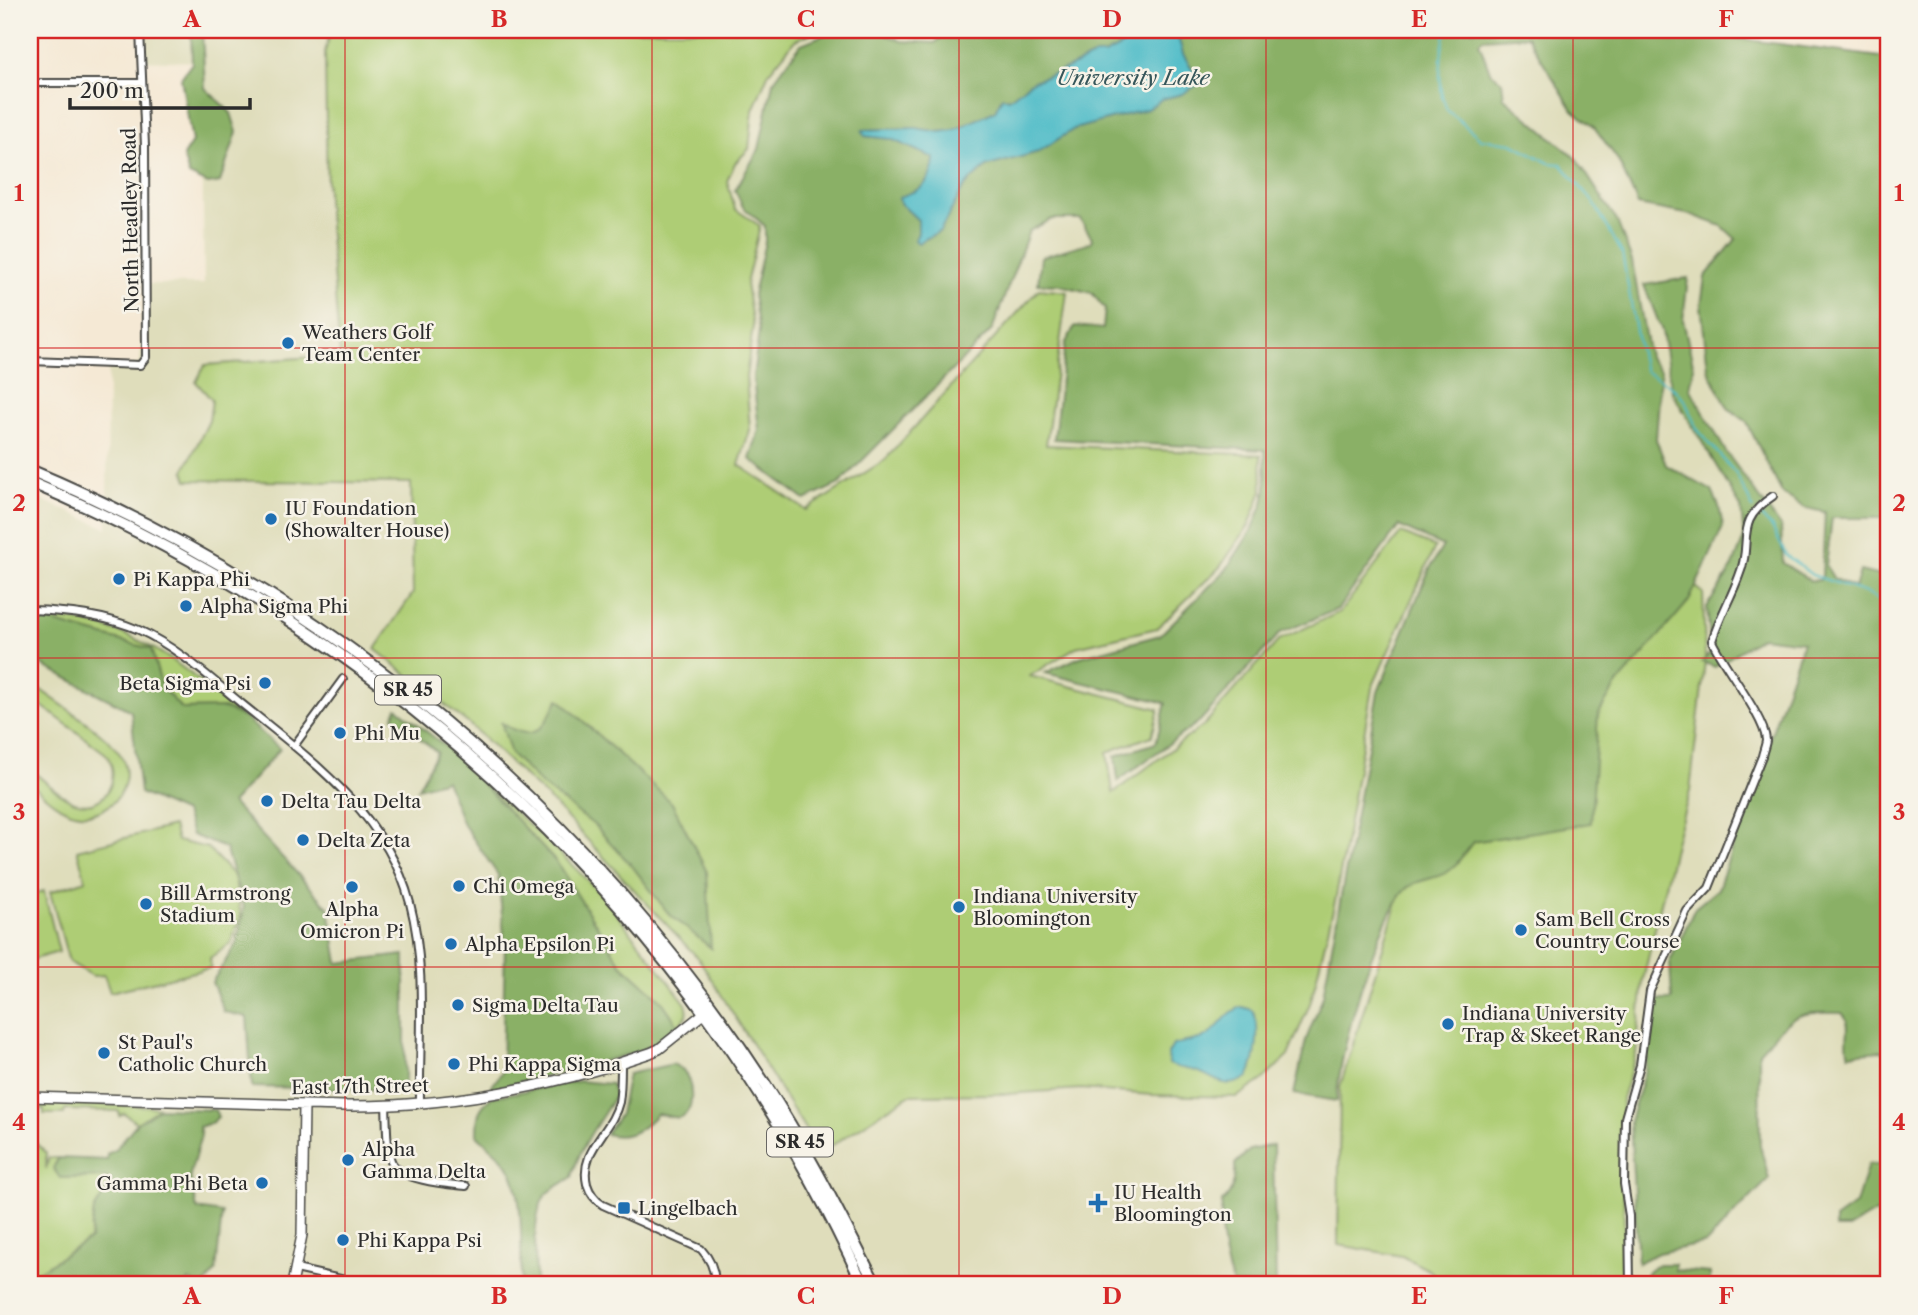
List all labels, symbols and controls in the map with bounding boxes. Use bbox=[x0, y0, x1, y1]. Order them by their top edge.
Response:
text: A bbox=[182, 5, 202, 33]
text: B bbox=[490, 5, 508, 33]
text: C bbox=[797, 5, 815, 33]
text: D bbox=[1102, 5, 1122, 33]
text: E bbox=[1411, 5, 1427, 33]
text: F bbox=[1718, 5, 1734, 33]
water label: University Lake bbox=[1056, 65, 1210, 90]
scale bar bbox=[70, 66, 250, 110]
text: 200 m bbox=[80, 78, 144, 103]
street label: North Headley Road bbox=[117, 127, 144, 312]
text: 1 bbox=[14, 179, 25, 207]
text: 1 bbox=[1894, 179, 1905, 207]
place label: Weathers Golf Team Center bbox=[301, 321, 434, 366]
marker: Weathers Golf Team Center bbox=[280, 335, 296, 351]
text: 2 bbox=[12, 489, 26, 517]
text: 2 bbox=[1892, 489, 1906, 517]
place label: IU Foundation (Showalter House) bbox=[285, 497, 449, 542]
marker: IU Foundation (Showalter House) bbox=[263, 511, 279, 527]
place label: Pi Kappa Phi bbox=[133, 568, 250, 591]
marker: Pi Kappa Phi bbox=[111, 571, 127, 587]
place label: Alpha Sigma Phi bbox=[199, 595, 348, 618]
marker: Alpha Sigma Phi bbox=[178, 598, 194, 614]
place label: Beta Sigma Psi bbox=[119, 672, 251, 695]
marker: Beta Sigma Psi bbox=[257, 675, 273, 691]
road number: SR 45 bbox=[375, 676, 441, 704]
place label: Phi Mu bbox=[354, 722, 420, 745]
marker: Phi Mu bbox=[332, 725, 348, 741]
place label: Delta Tau Delta bbox=[281, 790, 421, 813]
marker: Delta Tau Delta bbox=[259, 793, 275, 809]
text: 3 bbox=[13, 798, 26, 826]
text: 3 bbox=[1893, 798, 1906, 826]
place label: Delta Zeta bbox=[317, 829, 410, 852]
marker: Delta Zeta bbox=[295, 832, 311, 848]
place label: Chi Omega bbox=[473, 875, 575, 898]
marker: Chi Omega bbox=[451, 878, 467, 894]
marker: Alpha Omicron Pi bbox=[344, 879, 360, 895]
place label: Bill Armstrong Stadium bbox=[160, 882, 292, 927]
place label: Indiana University Bloomington bbox=[973, 885, 1138, 930]
marker: Bill Armstrong Stadium bbox=[138, 896, 154, 912]
place label: Alpha Omicron Pi bbox=[300, 898, 404, 943]
marker: Indiana University Bloomington bbox=[951, 899, 967, 915]
place label: Sam Bell Cross Country Course bbox=[1535, 908, 1680, 953]
marker: Sam Bell Cross Country Course bbox=[1513, 922, 1529, 938]
place label: Alpha Epsilon Pi bbox=[464, 933, 615, 956]
marker: Alpha Epsilon Pi bbox=[443, 936, 459, 952]
place label: Sigma Delta Tau bbox=[472, 994, 619, 1017]
marker: Sigma Delta Tau bbox=[450, 997, 466, 1013]
place label: Indiana University Trap & Skeet Range bbox=[1462, 1002, 1641, 1047]
marker: Indiana University Trap & Skeet Range bbox=[1440, 1016, 1456, 1032]
place label: St Paul's Catholic Church bbox=[118, 1031, 267, 1076]
marker: St Paul's Catholic Church bbox=[96, 1045, 112, 1061]
place label: Phi Kappa Sigma bbox=[468, 1053, 621, 1076]
marker: Phi Kappa Sigma bbox=[446, 1056, 462, 1072]
street label: East 17th Street bbox=[291, 1074, 429, 1099]
text: 4 bbox=[12, 1108, 26, 1136]
text: 4 bbox=[1892, 1108, 1906, 1136]
road number: SR 45 bbox=[767, 1128, 833, 1156]
place label: Alpha Gamma Delta bbox=[361, 1138, 486, 1183]
marker: Alpha Gamma Delta bbox=[340, 1152, 356, 1168]
place label: Gamma Phi Beta bbox=[96, 1172, 248, 1195]
marker: Gamma Phi Beta bbox=[254, 1175, 270, 1191]
place label: IU Health Bloomington bbox=[1114, 1181, 1232, 1226]
marker: IU Health Bloomington bbox=[1088, 1193, 1108, 1213]
place label: Lingelbach bbox=[638, 1197, 738, 1220]
marker: Lingelbach bbox=[616, 1200, 632, 1216]
place label: Phi Kappa Psi bbox=[357, 1229, 482, 1252]
marker: Phi Kappa Psi bbox=[335, 1232, 351, 1248]
text: A bbox=[182, 1282, 202, 1310]
text: B bbox=[490, 1282, 508, 1310]
text: C bbox=[797, 1282, 815, 1310]
text: D bbox=[1102, 1282, 1122, 1310]
text: E bbox=[1411, 1282, 1427, 1310]
text: F bbox=[1718, 1282, 1734, 1310]

